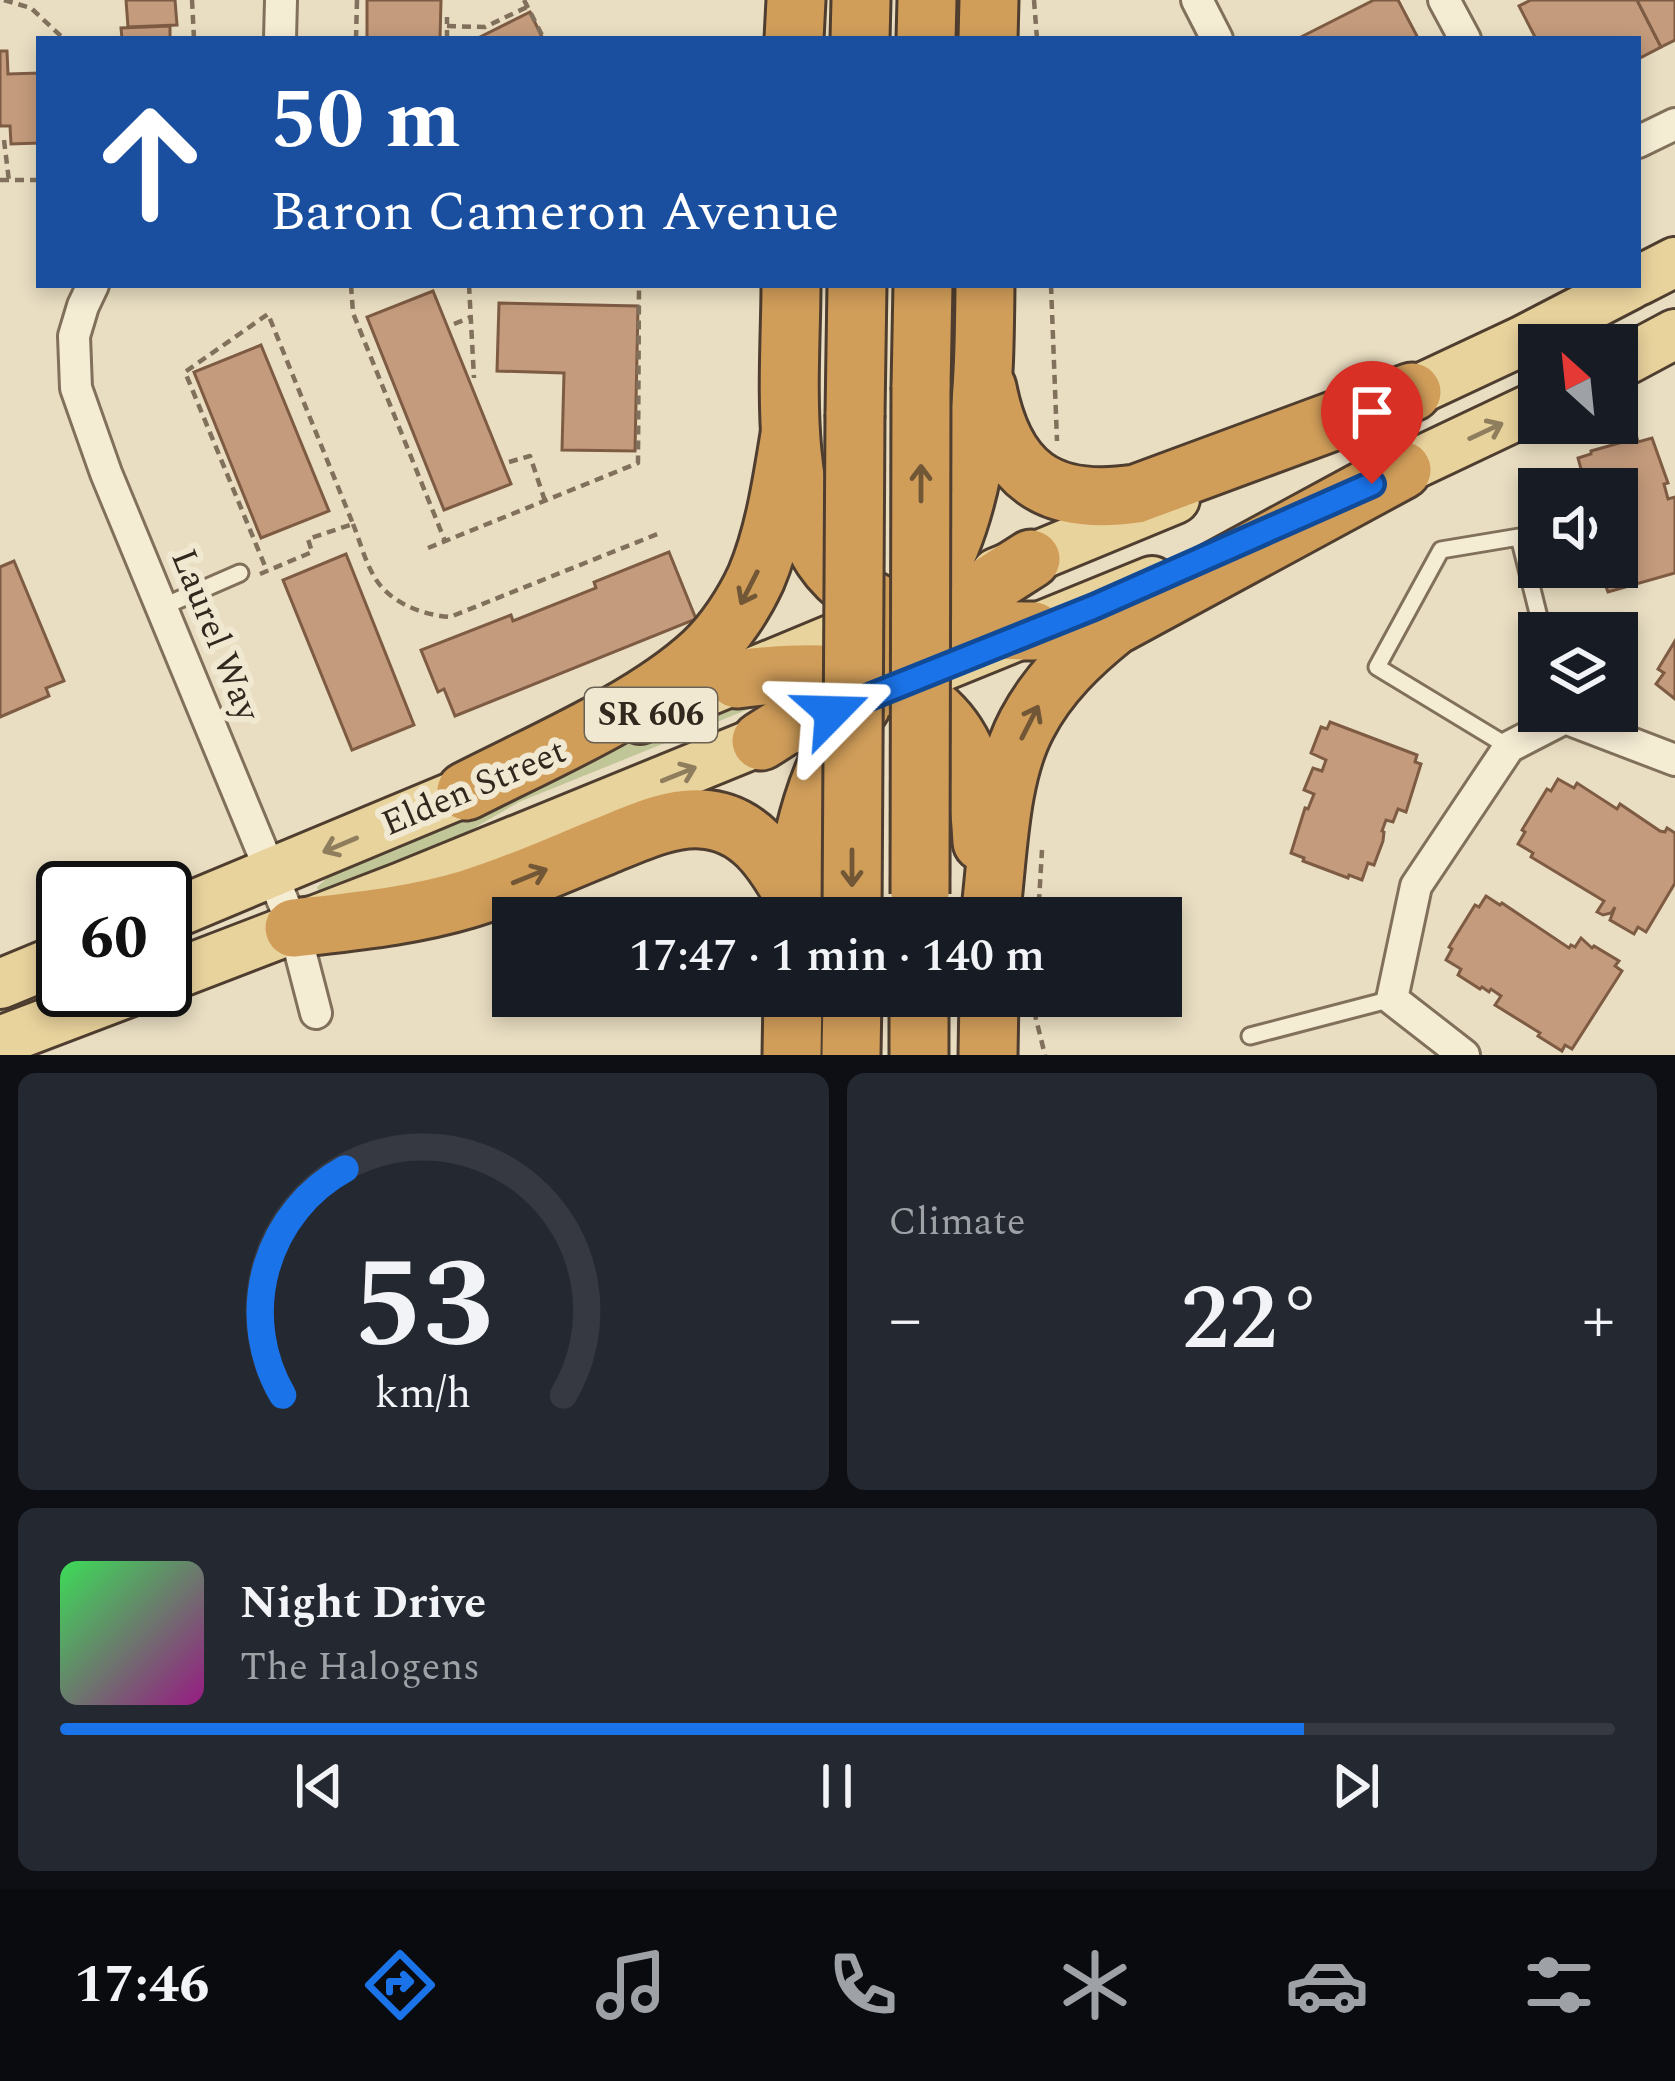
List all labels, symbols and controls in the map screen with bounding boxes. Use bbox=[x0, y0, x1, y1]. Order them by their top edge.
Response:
text: 50 m bbox=[270, 57, 461, 185]
icon: ahead bbox=[72, 84, 228, 240]
text: Baron Cameron Avenue bbox=[270, 172, 839, 254]
north arrow bbox=[1518, 324, 1638, 444]
map controls bbox=[1518, 324, 1638, 732]
pin bbox=[1321, 361, 1423, 484]
icon: arrive bbox=[1339, 379, 1405, 445]
one-way arrow bbox=[1467, 419, 1503, 441]
one-way arrow bbox=[910, 464, 932, 503]
button: sound bbox=[1518, 468, 1638, 588]
street label: Laurel Way bbox=[156, 541, 275, 731]
one-way arrow bbox=[737, 570, 760, 605]
button: layers bbox=[1518, 612, 1638, 732]
position arrow bbox=[769, 649, 895, 775]
road number: SR 606 bbox=[585, 688, 717, 742]
one-way arrow bbox=[1019, 705, 1042, 741]
street label: Elden Street bbox=[373, 724, 575, 852]
one-way arrow bbox=[659, 762, 696, 783]
one-way arrow bbox=[323, 835, 359, 857]
one-way arrow bbox=[841, 848, 863, 887]
speed limit sign: 60 bbox=[36, 861, 192, 1017]
one-way arrow bbox=[511, 864, 548, 885]
text: 17:47 · 1 min · 140 m bbox=[629, 922, 1045, 991]
text: Climate bbox=[889, 1193, 1026, 1252]
text: 53 bbox=[353, 1212, 493, 1402]
text: 22° bbox=[1181, 1252, 1322, 1389]
text: − bbox=[889, 1270, 922, 1371]
text: + bbox=[1582, 1270, 1615, 1371]
text: km/h bbox=[375, 1361, 472, 1426]
text: Night Drive bbox=[240, 1569, 486, 1638]
text: The Halogens bbox=[240, 1638, 480, 1697]
icon: previous bbox=[286, 1753, 352, 1819]
icon: pause bbox=[804, 1753, 870, 1819]
icon: next bbox=[1323, 1753, 1389, 1819]
icon: directions bbox=[358, 1943, 442, 2027]
icon: music bbox=[589, 1943, 673, 2027]
icon: phone bbox=[821, 1943, 905, 2027]
icon: climate bbox=[1053, 1943, 1137, 2027]
icon: car bbox=[1285, 1943, 1369, 2027]
icon: filters bbox=[1517, 1943, 1601, 2027]
text: 17:46 bbox=[74, 1944, 210, 2026]

